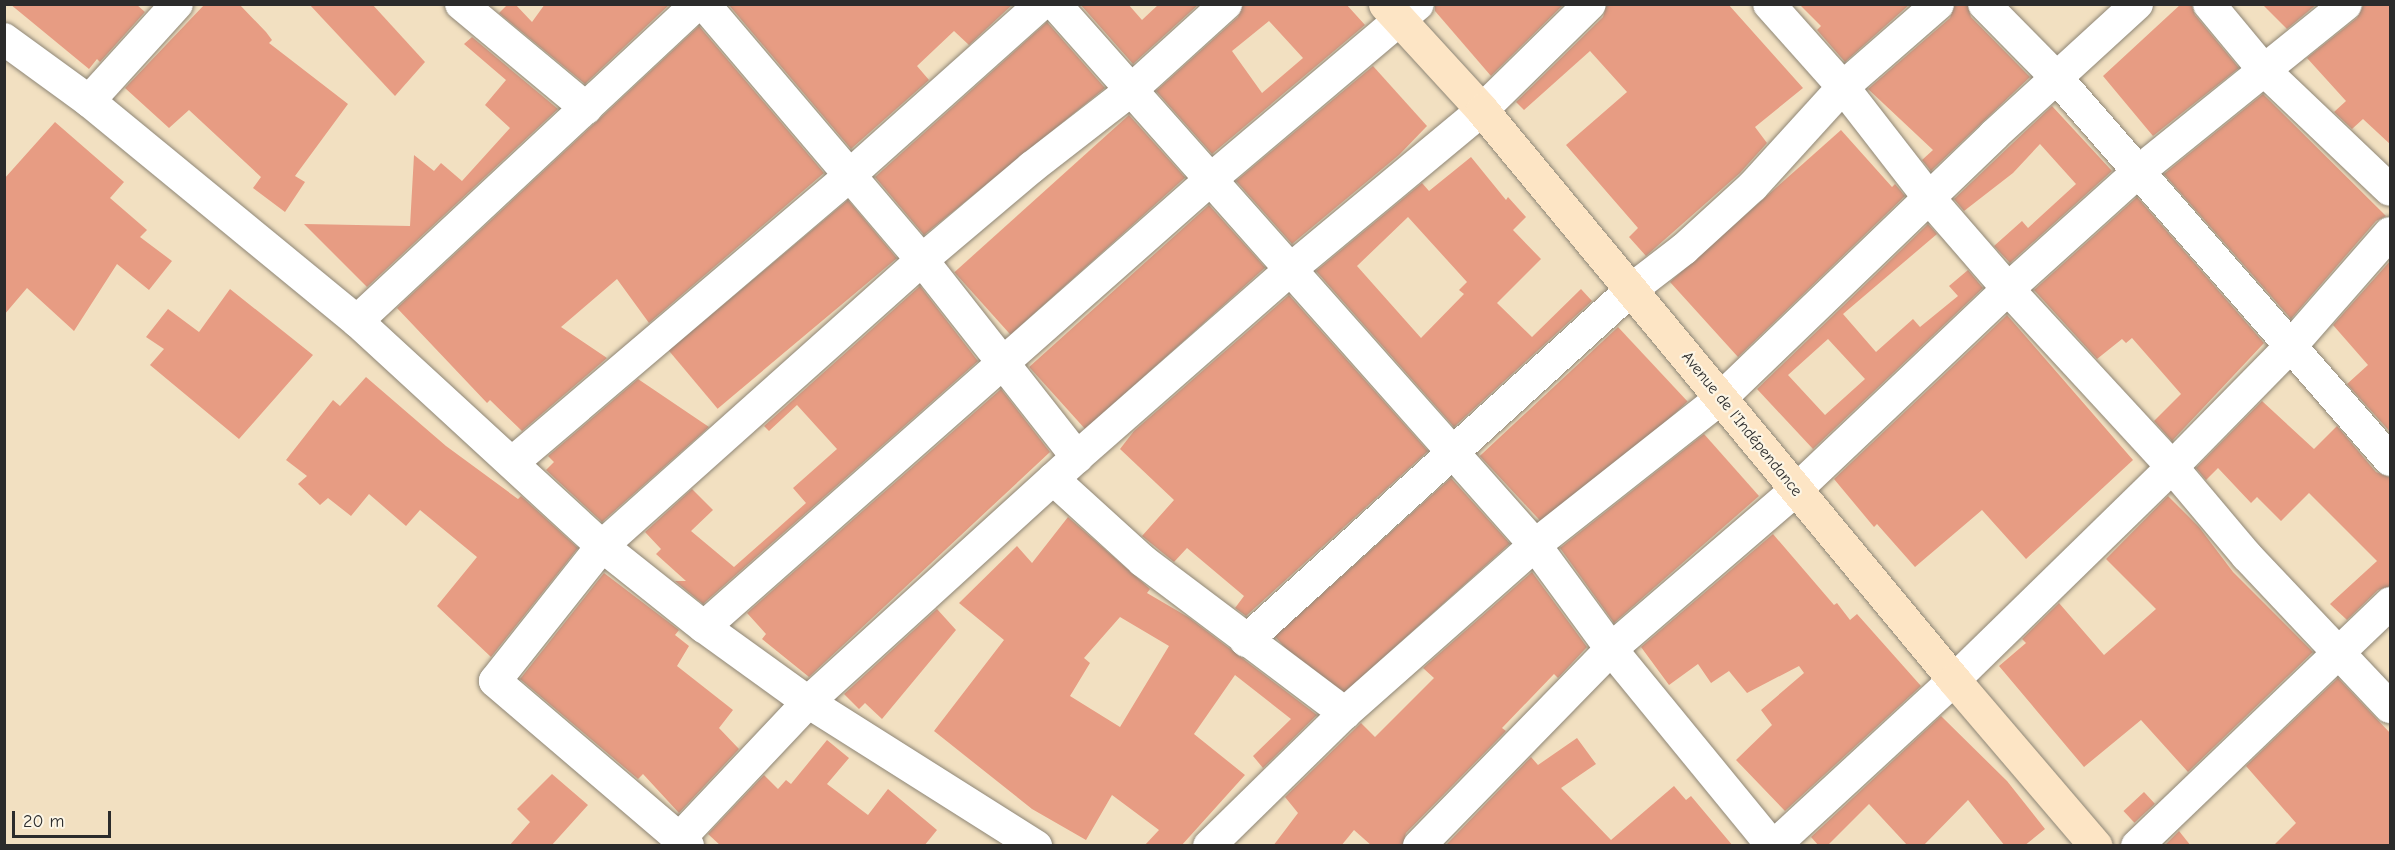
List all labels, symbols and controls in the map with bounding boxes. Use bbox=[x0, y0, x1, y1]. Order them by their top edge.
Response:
street label: Avenue de l'Indépendance bbox=[1678, 348, 1806, 500]
scale bar bbox=[15, 799, 114, 837]
text: 20 m bbox=[23, 811, 64, 832]

